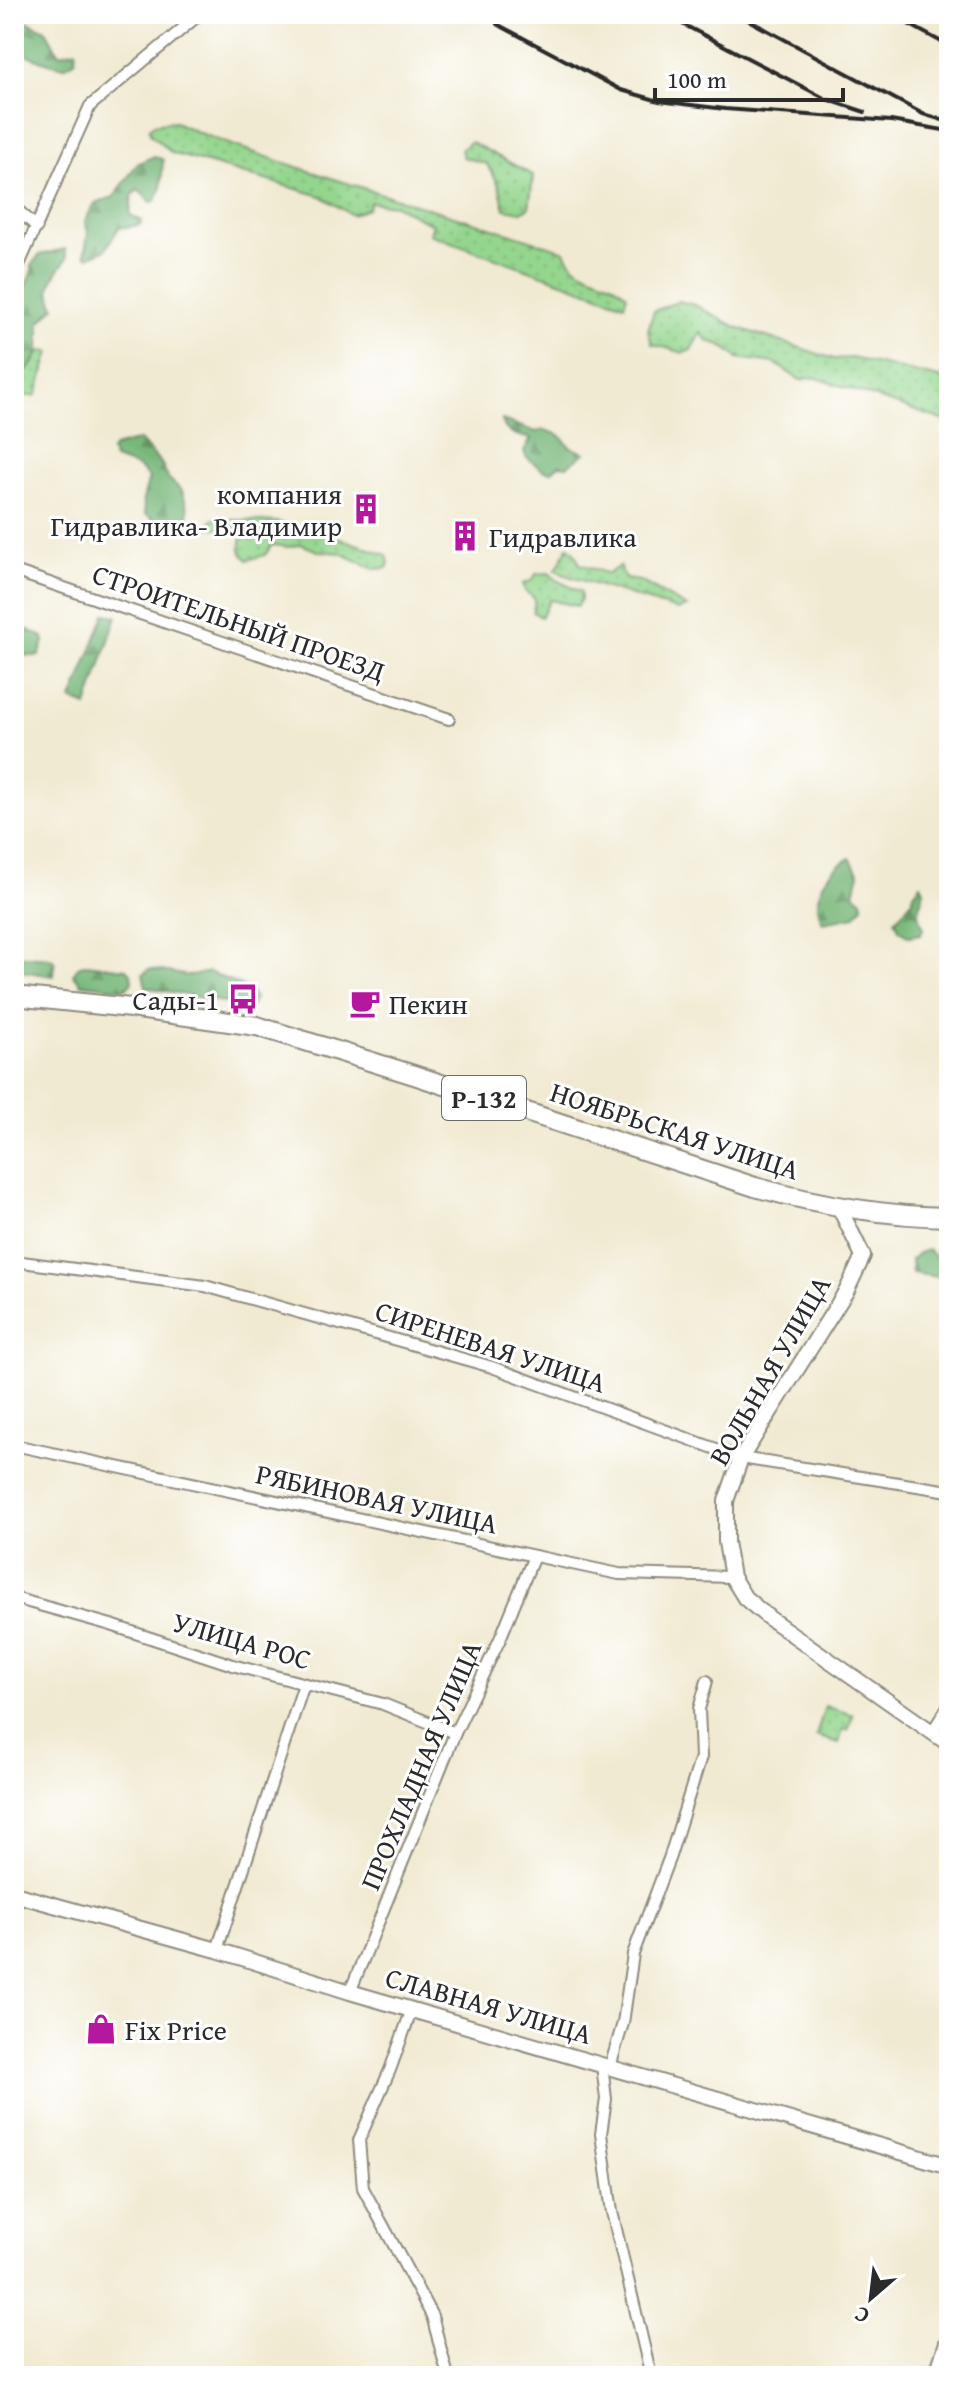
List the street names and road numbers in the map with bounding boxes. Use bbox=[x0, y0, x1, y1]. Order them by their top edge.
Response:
street label: СТРОИТЕЛЬНЫЙ ПРОЕЗД bbox=[87, 553, 391, 691]
street label: НОЯБРЬСКАЯ УЛИЦА bbox=[545, 1070, 805, 1190]
road number: Р-132 bbox=[442, 1076, 526, 1120]
street label: ВОЛЬНАЯ УЛИЦА bbox=[698, 1267, 840, 1473]
street label: СИРЕНЕВАЯ УЛИЦА bbox=[370, 1289, 612, 1403]
street label: РЯБИНОВАЯ УЛИЦА bbox=[252, 1452, 502, 1544]
street label: УЛИЦА РОС bbox=[168, 1601, 316, 1679]
street label: ПРОХЛАДНАЯ УЛИЦА bbox=[349, 1634, 491, 1896]
street label: СЛАВНАЯ УЛИЦА bbox=[381, 1956, 597, 2054]

